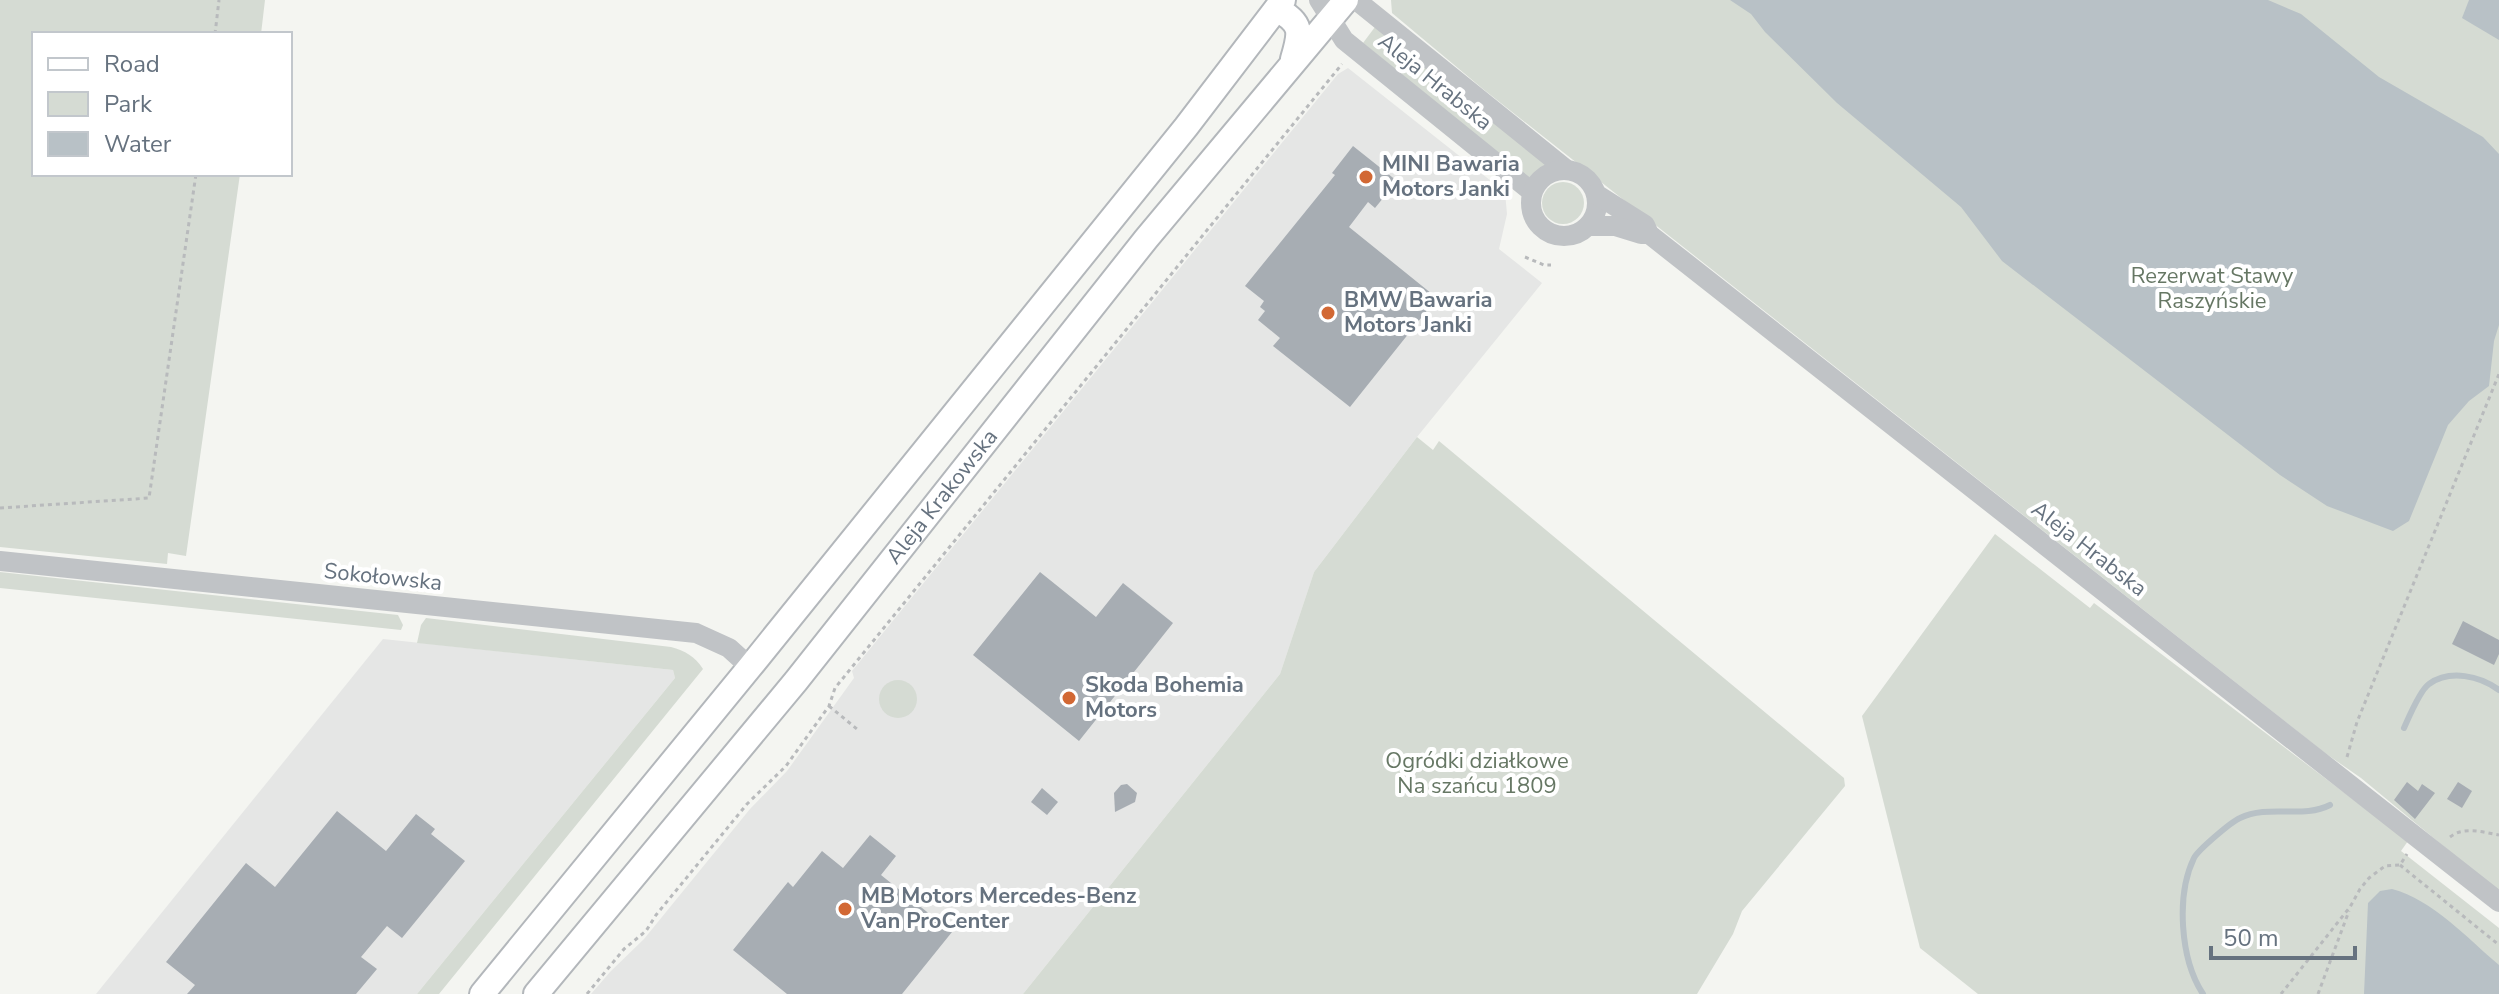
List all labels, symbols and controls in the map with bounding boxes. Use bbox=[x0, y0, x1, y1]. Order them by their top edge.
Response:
street label: Aleja Hrabska bbox=[1372, 27, 1498, 137]
legend bbox=[32, 32, 292, 176]
text: Road bbox=[104, 48, 160, 80]
text: Park bbox=[104, 88, 153, 120]
text: Water bbox=[104, 128, 172, 160]
place label: MINI Bawaria Motors Janki bbox=[1382, 149, 1520, 204]
marker: MINI Bawaria Motors Janki bbox=[1357, 168, 1375, 186]
park label: Rezerwat Stawy Raszyńskie bbox=[2131, 261, 2294, 316]
place label: BMW Bawaria Motors Janki bbox=[1344, 285, 1493, 340]
marker: BMW Bawaria Motors Janki bbox=[1319, 304, 1337, 322]
street label: Aleja Krakowska bbox=[879, 423, 1005, 570]
street label: Aleja Hrabska bbox=[2025, 494, 2153, 604]
street label: Sokołowska bbox=[322, 556, 444, 598]
place label: Skoda Bohemia Motors bbox=[1085, 670, 1244, 725]
marker: Skoda Bohemia Motors bbox=[1060, 689, 1078, 707]
park label: Ogródki działkowe Na szańcu 1809 bbox=[1385, 746, 1569, 801]
place label: MB Motors Mercedes-Benz Van ProCenter bbox=[860, 881, 1136, 936]
marker: MB Motors Mercedes-Benz Van ProCenter bbox=[836, 900, 854, 918]
scale bar bbox=[2211, 910, 2355, 960]
text: 50 m bbox=[2223, 922, 2279, 954]

